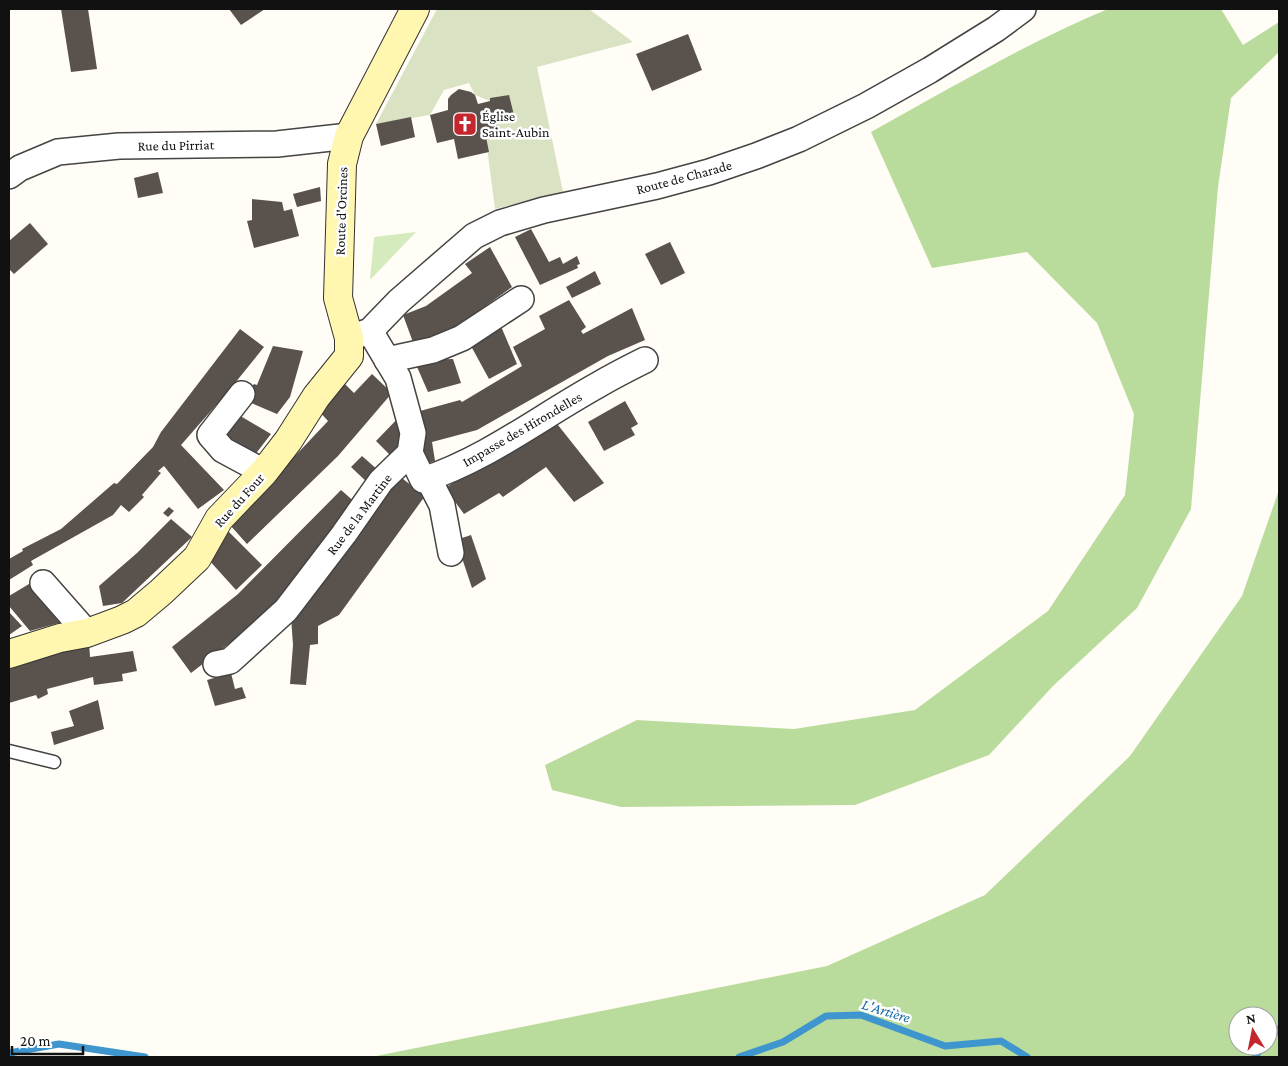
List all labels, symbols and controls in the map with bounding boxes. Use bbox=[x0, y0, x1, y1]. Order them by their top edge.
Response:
place label: Église Saint-Aubin bbox=[482, 108, 550, 140]
church icon: Église Saint-Aubin bbox=[452, 111, 478, 137]
street label: Rue du Pirriat bbox=[138, 136, 215, 154]
street label: Route de Charade bbox=[634, 157, 734, 197]
street label: Route d'Orcines bbox=[331, 166, 351, 256]
street label: Impasse des Hirondelles bbox=[459, 388, 585, 470]
street label: Rue du Four bbox=[211, 470, 267, 530]
street label: Rue de la Martine bbox=[323, 470, 395, 558]
water label: L'Artière bbox=[860, 996, 912, 1026]
north arrow bbox=[1228, 1006, 1278, 1056]
text: N bbox=[1245, 1009, 1257, 1027]
scale bar bbox=[12, 1024, 84, 1056]
text: 20 m bbox=[20, 1033, 51, 1049]

